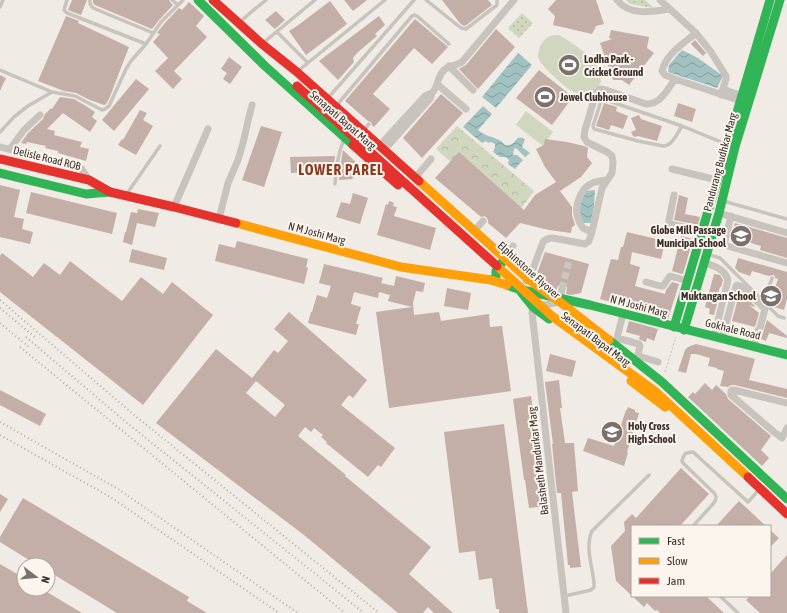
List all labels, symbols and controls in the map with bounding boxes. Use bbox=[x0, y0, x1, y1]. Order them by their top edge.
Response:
sports icon: Lodha Park - Cricket Ground bbox=[556, 52, 582, 78]
place label: Lodha Park - Cricket Ground bbox=[584, 53, 643, 78]
sports icon: Jewel Clubhouse bbox=[532, 84, 558, 110]
street label: Senapati Bapat Marg bbox=[308, 88, 378, 152]
place label: Jewel Clubhouse bbox=[559, 91, 627, 103]
street label: Pandurang Budhkar Marg bbox=[701, 111, 739, 213]
street label: Delisle Road ROB bbox=[12, 144, 83, 172]
district label: LOWER PAREL bbox=[298, 161, 384, 178]
street label: N M Joshi Marg bbox=[287, 220, 347, 246]
school or university icon: Globe Mill Passage Municipal School bbox=[728, 223, 754, 249]
place label: Globe Mill Passage Municipal School bbox=[651, 224, 727, 249]
street label: Elphinstone Flyover bbox=[496, 239, 563, 302]
school or university icon: Muktangan School bbox=[758, 283, 784, 309]
place label: Muktangan School bbox=[681, 290, 757, 302]
street label: N M Joshi Marg bbox=[609, 293, 669, 319]
street label: Senapati Bapat Marg bbox=[559, 309, 633, 369]
street label: Gokhale Road bbox=[704, 316, 762, 342]
street label: Balasheth Mandurkar Marg bbox=[525, 406, 551, 516]
school or university icon: Holy Cross High School bbox=[599, 419, 625, 445]
place label: Holy Cross High School bbox=[628, 420, 677, 445]
legend bbox=[631, 525, 771, 597]
text: Fast bbox=[667, 534, 685, 548]
text: Slow bbox=[667, 554, 688, 568]
north arrow bbox=[16, 557, 56, 597]
text: Jam bbox=[667, 574, 685, 588]
text: N bbox=[39, 575, 52, 585]

